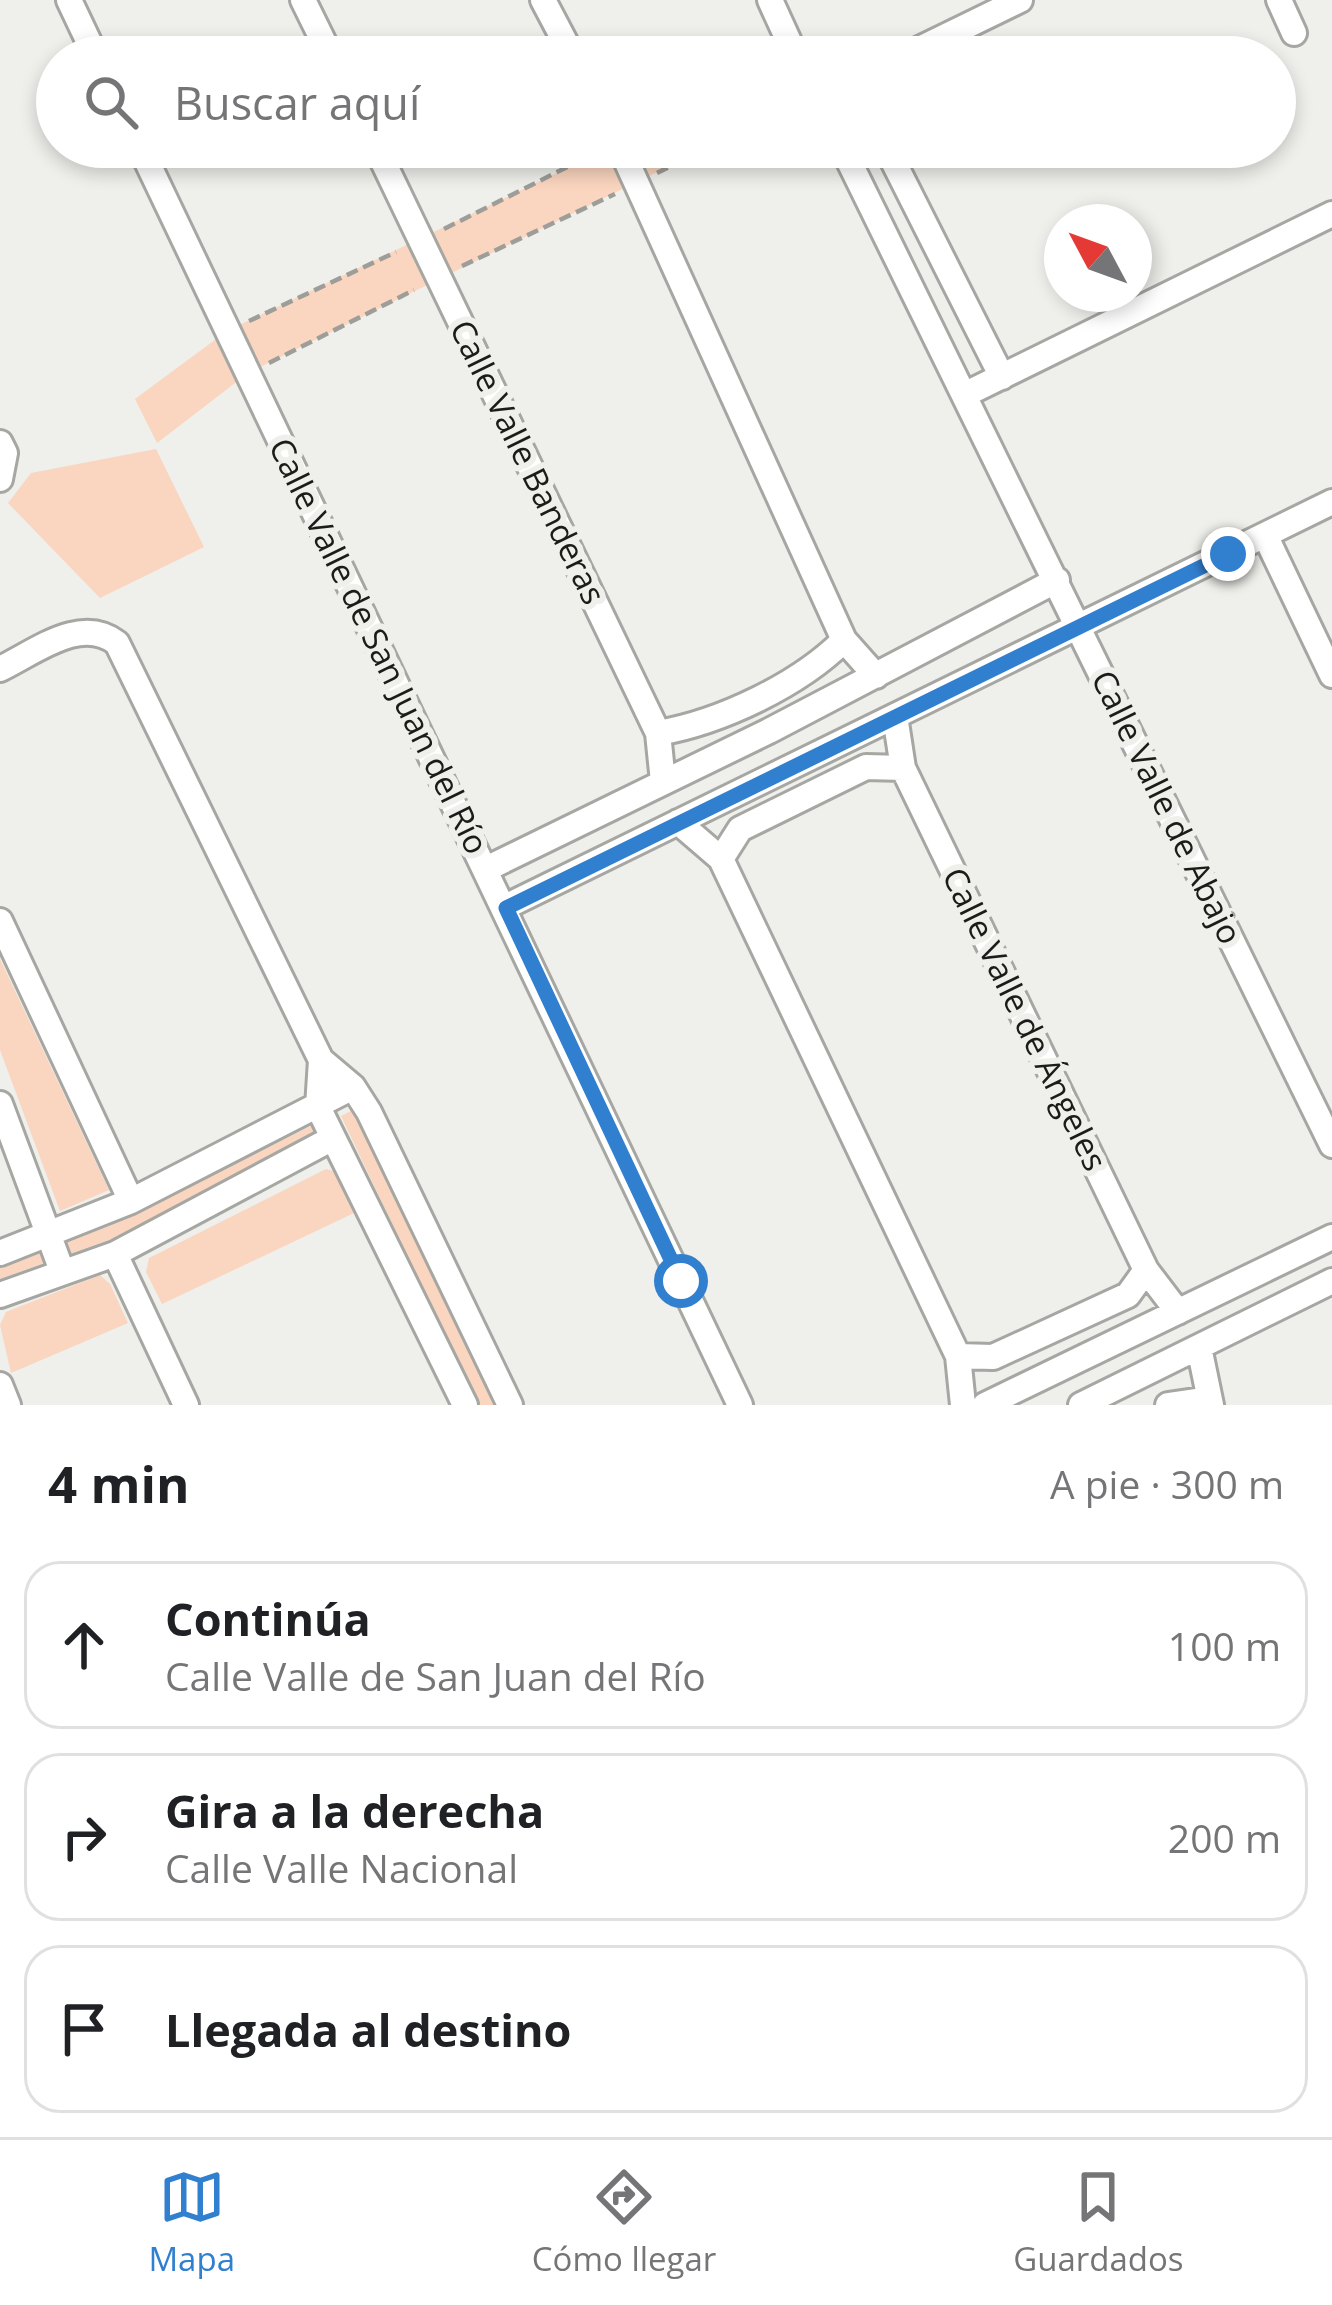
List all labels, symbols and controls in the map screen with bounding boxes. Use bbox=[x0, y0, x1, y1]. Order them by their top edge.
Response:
search box bbox=[36, 36, 1296, 168]
icon: search bbox=[78, 69, 144, 135]
text: Buscar aquí bbox=[174, 72, 420, 133]
north arrow bbox=[1044, 204, 1152, 312]
street label: Calle Valle Banderas bbox=[440, 312, 617, 611]
street label: Calle Valle de San Juan del Río bbox=[259, 430, 500, 861]
route end bbox=[1201, 527, 1255, 581]
street label: Calle Valle de Abajo bbox=[1082, 662, 1253, 951]
street label: Calle Valle de Ángeles bbox=[932, 860, 1118, 1178]
route start bbox=[654, 1254, 708, 1308]
text: 4 min bbox=[48, 1448, 190, 1518]
text: A pie · 300 m bbox=[1050, 1457, 1284, 1510]
text: Continúa bbox=[165, 1588, 371, 1649]
icon: ahead bbox=[51, 1612, 117, 1678]
text: 100 m bbox=[1168, 1619, 1281, 1672]
text: Calle Valle de San Juan del Río bbox=[165, 1649, 706, 1702]
text: Gira a la derecha bbox=[165, 1780, 544, 1841]
icon: right bbox=[51, 1804, 117, 1870]
text: 200 m bbox=[1168, 1811, 1281, 1864]
text: Calle Valle Nacional bbox=[165, 1841, 518, 1894]
icon: arrive bbox=[51, 1996, 117, 2062]
text: Llegada al destino bbox=[165, 1999, 571, 2060]
tab: Mapa bbox=[148, 2164, 235, 2281]
tab: Cómo llegar bbox=[532, 2164, 716, 2281]
tab: Guardados bbox=[1013, 2164, 1184, 2281]

